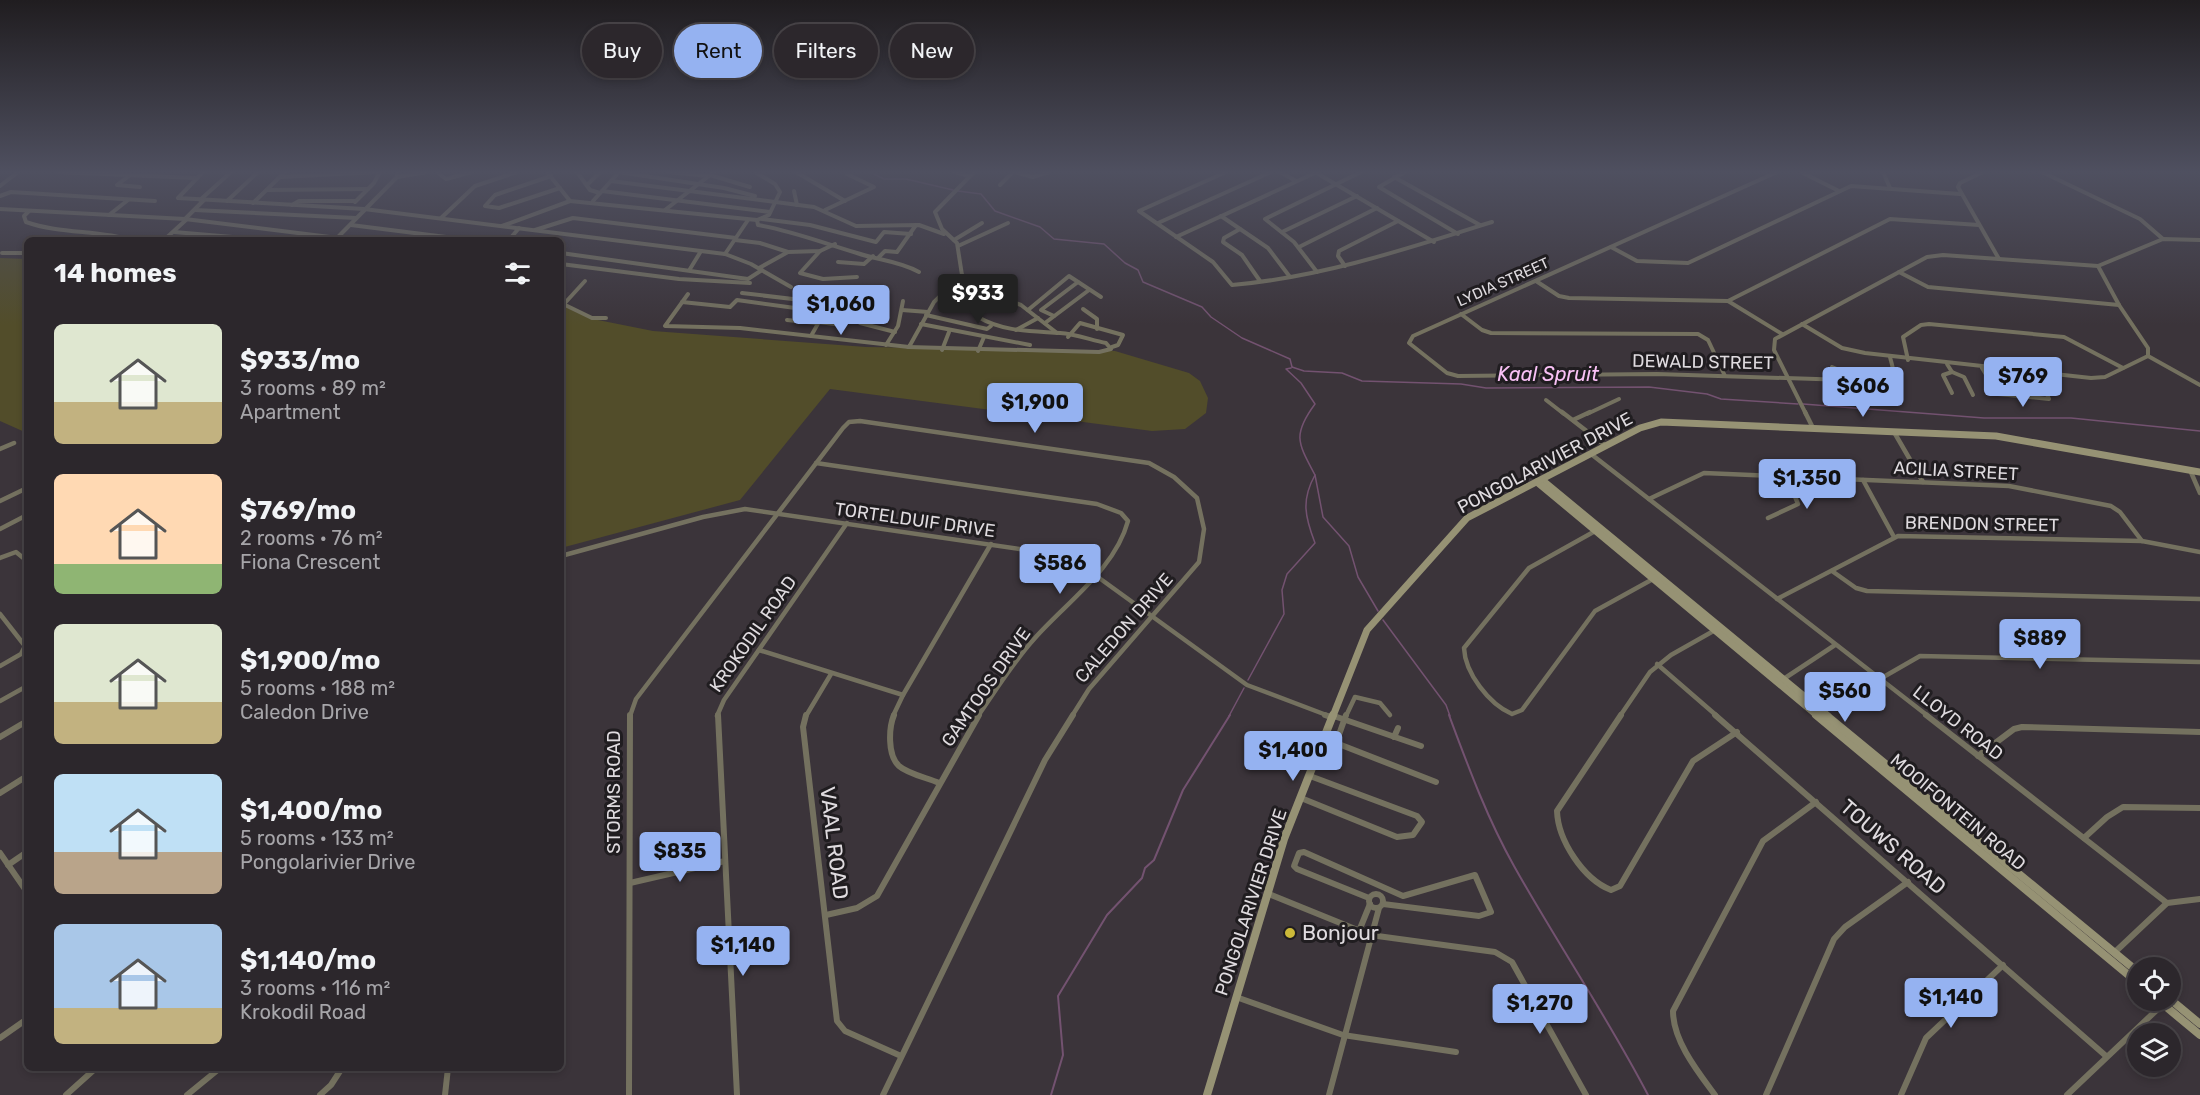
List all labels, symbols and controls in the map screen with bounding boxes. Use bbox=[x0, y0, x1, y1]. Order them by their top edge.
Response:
chip: Buy bbox=[582, 24, 662, 78]
chip: Rent bbox=[674, 24, 762, 78]
chip: Filters bbox=[774, 24, 878, 78]
chip: New bbox=[890, 24, 974, 78]
street label: LYDIA STREET bbox=[1454, 254, 1552, 310]
icon: filters bbox=[501, 257, 534, 290]
text: 14 homes bbox=[54, 258, 177, 289]
pin: $933 bbox=[942, 274, 1014, 325]
text: $933 bbox=[952, 281, 1004, 305]
pin: $1,060 bbox=[792, 285, 890, 336]
text: $1,060 bbox=[807, 292, 875, 316]
text: $933/mo bbox=[240, 345, 360, 376]
icon: home bbox=[102, 348, 174, 420]
street label: DEWALD STREET bbox=[1632, 350, 1774, 374]
pin: $769 bbox=[1987, 357, 2059, 408]
water label: Kaal Spruit bbox=[1497, 362, 1599, 386]
text: $769 bbox=[1998, 364, 2048, 388]
pin: $606 bbox=[1827, 367, 1899, 418]
text: $606 bbox=[1837, 374, 1890, 398]
text: 3 rooms · 89 m² bbox=[240, 376, 386, 400]
pin: $1,900 bbox=[986, 383, 1084, 434]
text: $1,900 bbox=[1001, 390, 1069, 414]
text: Apartment bbox=[240, 400, 341, 424]
street label: PONGOLARIVIER DRIVE bbox=[1454, 407, 1636, 519]
street label: ACILIA STREET bbox=[1893, 457, 2019, 485]
pin: $1,350 bbox=[1758, 459, 1856, 510]
text: $1,350 bbox=[1773, 466, 1841, 490]
text: $769/mo bbox=[240, 495, 356, 526]
icon: home bbox=[102, 498, 174, 570]
street label: TORTELDUIF DRIVE bbox=[833, 498, 997, 542]
street label: BRENDON STREET bbox=[1905, 512, 2059, 536]
text: 2 rooms · 76 m² bbox=[240, 526, 383, 550]
pin: $586 bbox=[1024, 544, 1096, 595]
text: Fiona Crescent bbox=[240, 550, 380, 574]
text: $586 bbox=[1034, 551, 1086, 575]
street label: CALEDON DRIVE bbox=[1070, 569, 1178, 687]
street label: KROKODIL ROAD bbox=[705, 572, 801, 696]
pin: $889 bbox=[2004, 619, 2076, 670]
street label: GAMTOOS DRIVE bbox=[937, 623, 1035, 751]
text: $889 bbox=[2013, 626, 2067, 650]
text: $1,900/mo bbox=[240, 645, 380, 676]
icon: home bbox=[102, 648, 174, 720]
pin: $560 bbox=[1809, 672, 1881, 723]
text: 5 rooms · 188 m² bbox=[240, 676, 395, 700]
text: $560 bbox=[1819, 679, 1871, 703]
street label: LLOYD ROAD bbox=[1909, 681, 2007, 765]
text: Caledon Drive bbox=[240, 700, 369, 724]
street label: STORMS ROAD bbox=[603, 730, 625, 854]
pin: $1,400 bbox=[1244, 731, 1342, 782]
text: $1,400 bbox=[1258, 738, 1328, 762]
street label: MOOIFONTEIN ROAD bbox=[1886, 749, 2030, 875]
street label: VAAL ROAD bbox=[815, 785, 854, 901]
street label: TOUWS ROAD bbox=[1835, 794, 1951, 899]
text: $1,400/mo bbox=[240, 795, 382, 826]
icon: home bbox=[102, 798, 174, 870]
street label: PONGOLARIVIER DRIVE bbox=[1210, 806, 1292, 998]
text: 5 rooms · 133 m² bbox=[240, 826, 394, 850]
pin: $835 bbox=[644, 832, 716, 883]
text: $835 bbox=[654, 839, 707, 863]
text: Pongolarivier Drive bbox=[240, 850, 415, 874]
place label: Bonjour bbox=[1302, 920, 1379, 945]
pin: $1,140 bbox=[694, 926, 792, 977]
marker: Bonjour bbox=[1283, 926, 1297, 940]
text: $1,140 bbox=[711, 933, 775, 957]
text: $1,140/mo bbox=[240, 945, 376, 976]
icon: home bbox=[102, 948, 174, 1020]
map controls bbox=[2127, 957, 2181, 1077]
button: locate bbox=[2127, 957, 2181, 1011]
text: 3 rooms · 116 m² bbox=[240, 976, 390, 1000]
pin: $1,140 bbox=[1902, 978, 2000, 1029]
pin: $1,270 bbox=[1491, 984, 1589, 1035]
text: $1,140 bbox=[1919, 985, 1983, 1009]
text: $1,270 bbox=[1507, 991, 1573, 1015]
text: Krokodil Road bbox=[240, 1000, 366, 1024]
button: layers bbox=[2127, 1023, 2181, 1077]

